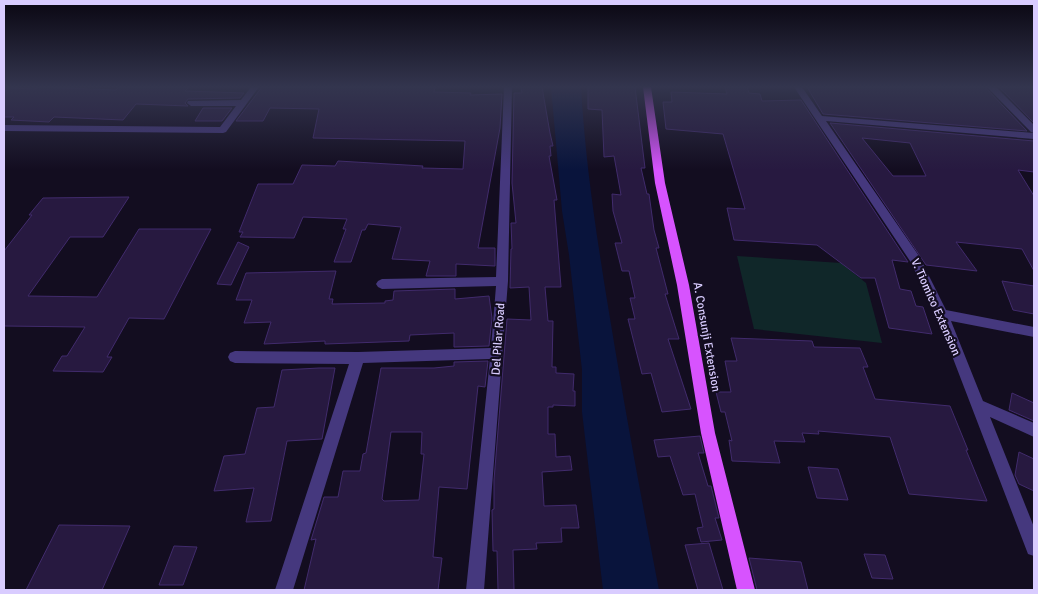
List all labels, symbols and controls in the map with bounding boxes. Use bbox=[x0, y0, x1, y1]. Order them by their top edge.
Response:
street label: V. Tiomico Extension bbox=[907, 256, 964, 358]
street label: A. Consunji Extension bbox=[689, 281, 724, 393]
street label: Del Pilar Road bbox=[488, 302, 509, 376]

